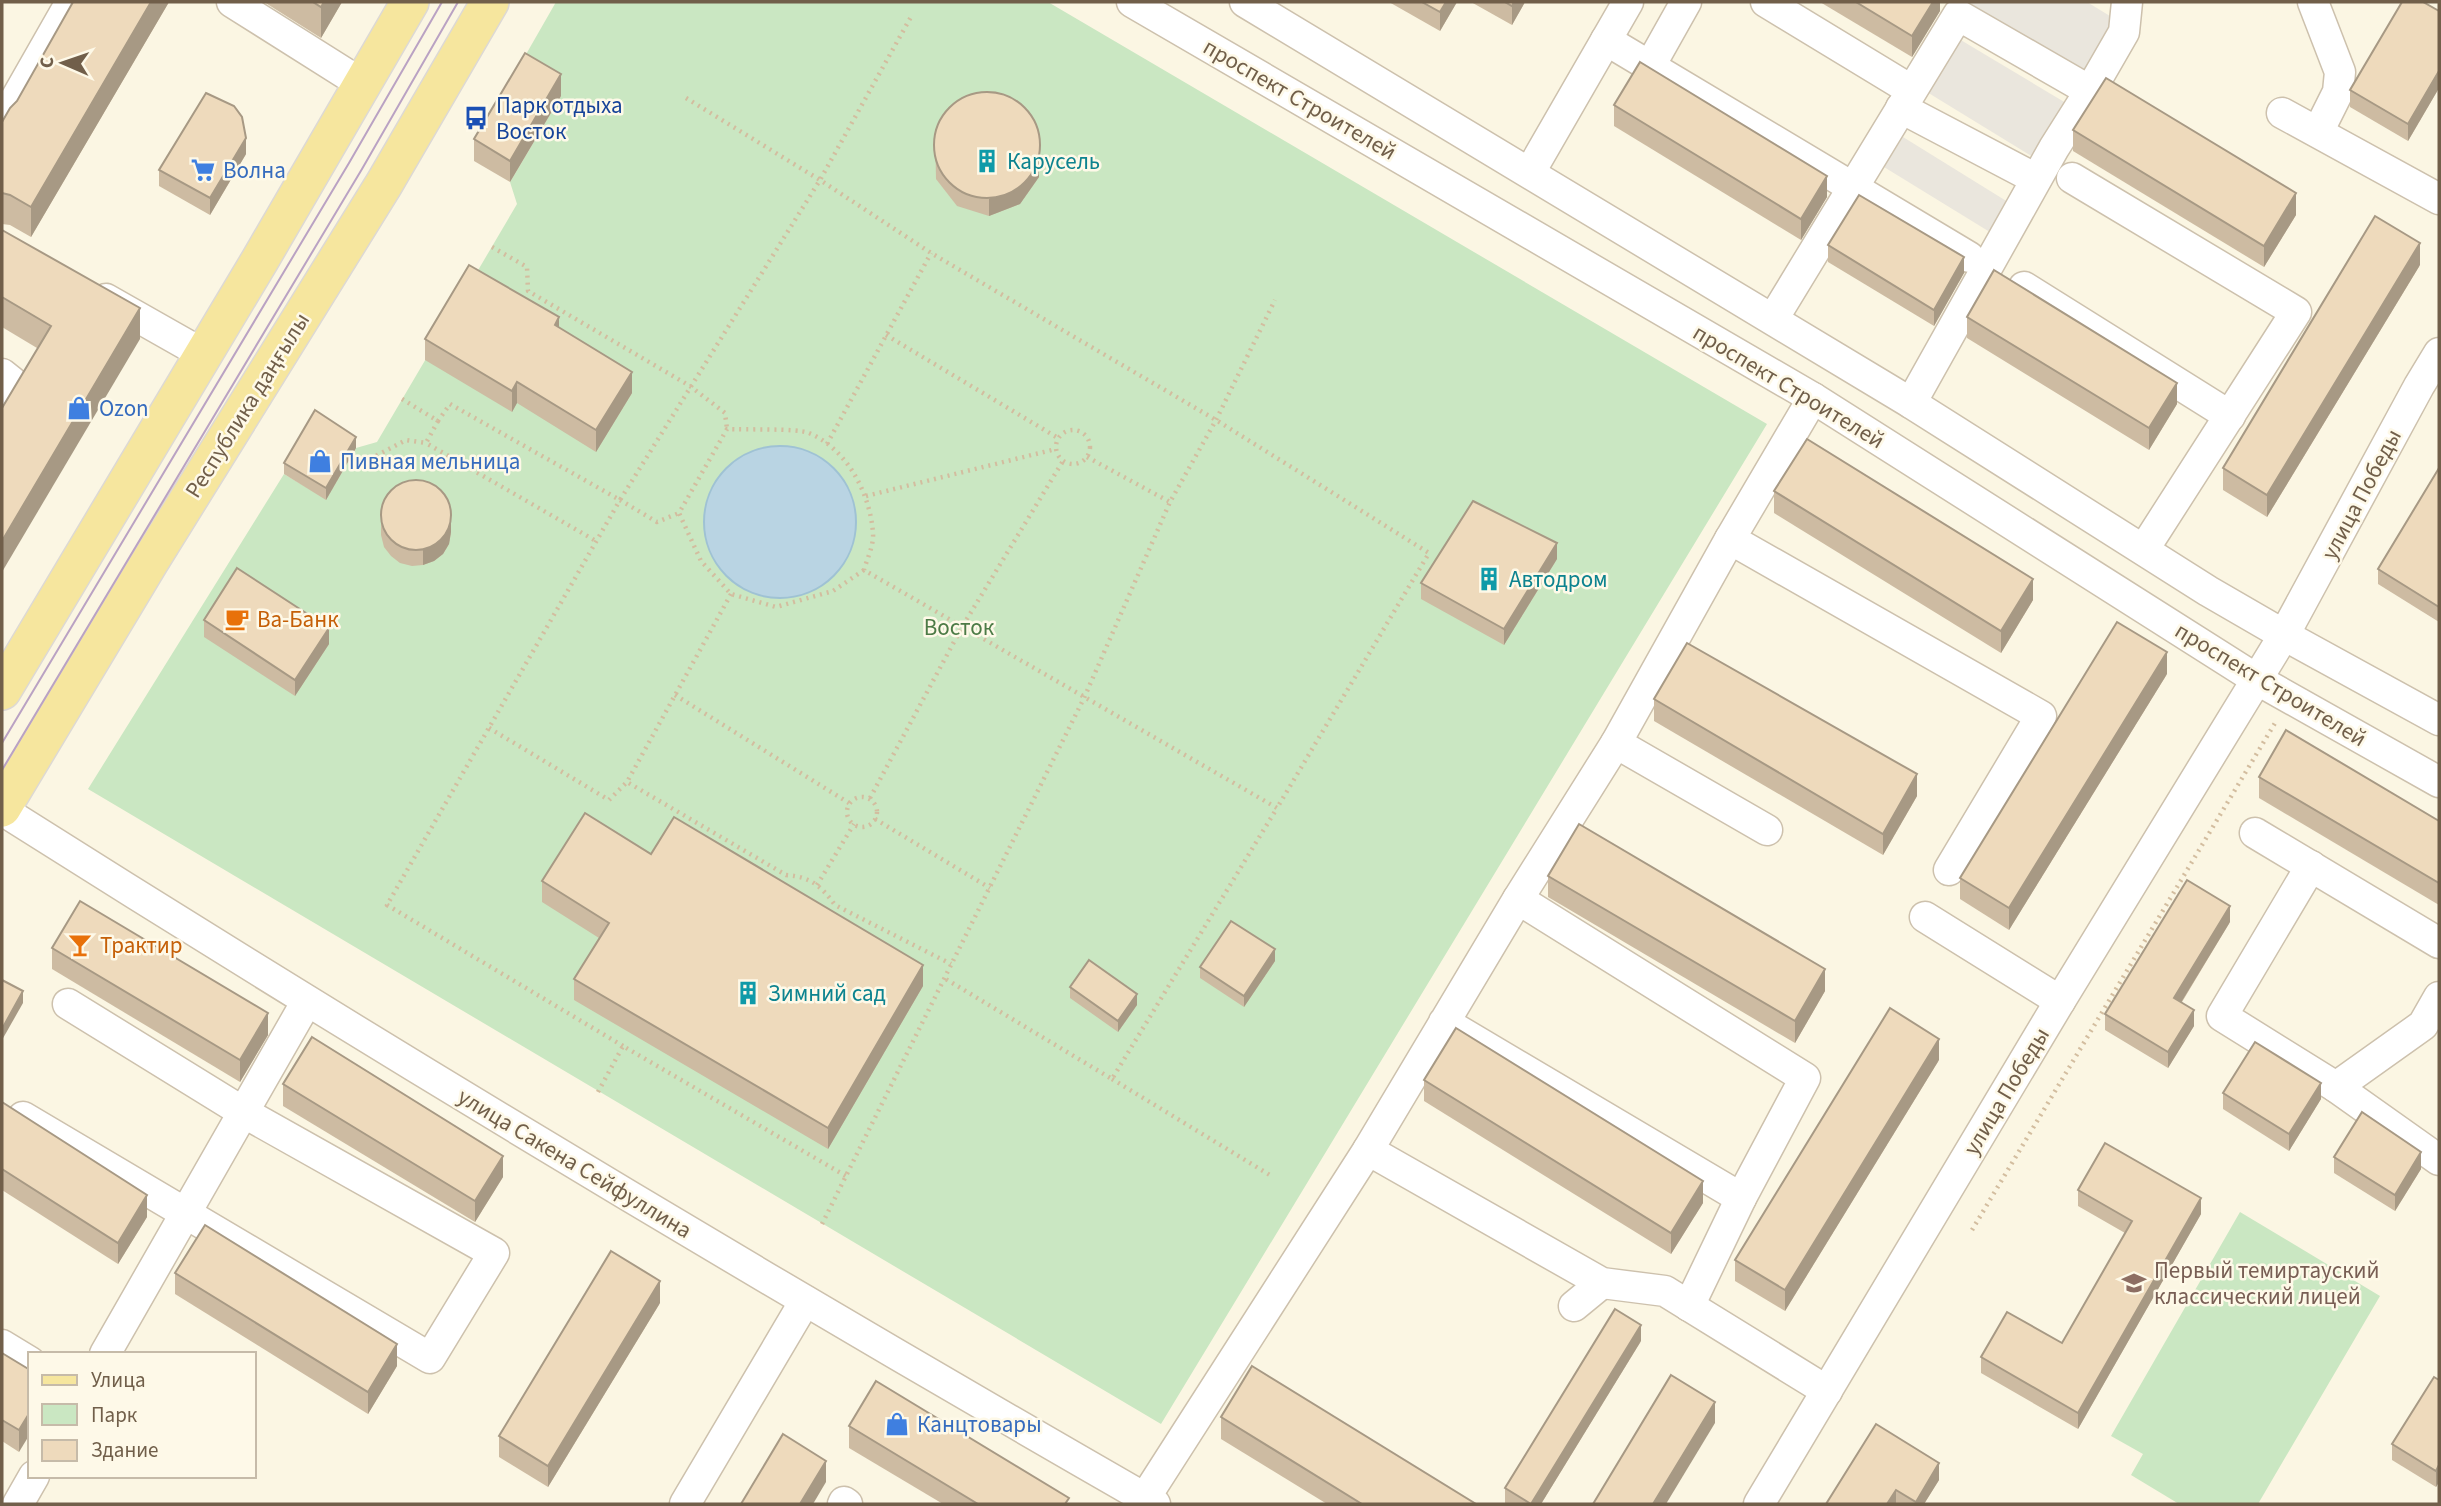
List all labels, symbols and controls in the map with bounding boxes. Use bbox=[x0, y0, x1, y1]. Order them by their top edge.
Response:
north arrow bbox=[28, 28, 98, 98]
street label: проспект Строителей bbox=[1197, 31, 1403, 168]
text: С bbox=[34, 56, 61, 68]
place label: Парк отдыха Восток bbox=[496, 89, 623, 148]
bus stop icon: Парк отдыха Восток bbox=[462, 104, 490, 132]
place label: Карусель bbox=[1007, 145, 1100, 178]
building icon: Карусель bbox=[973, 147, 1001, 175]
place label: Волна bbox=[223, 154, 286, 187]
supermarket icon: Волна bbox=[189, 156, 217, 184]
street label: Республика даңғылы bbox=[177, 306, 318, 504]
street label: проспект Строителей bbox=[1687, 316, 1891, 457]
place label: Ozon bbox=[99, 392, 149, 425]
shop icon: Ozon bbox=[65, 394, 93, 422]
street label: улица Победы bbox=[2313, 423, 2410, 565]
place label: Пивная мельница bbox=[340, 445, 520, 478]
shop icon: Пивная мельница bbox=[306, 447, 334, 475]
place label: Автодром bbox=[1509, 563, 1608, 596]
building icon: Автодром bbox=[1475, 565, 1503, 593]
place label: Ва-Банк bbox=[257, 603, 339, 636]
cafe icon: Ва-Банк bbox=[223, 605, 251, 633]
park label: Восток bbox=[924, 611, 995, 644]
street label: проспект Строителей bbox=[2169, 614, 2373, 755]
place label: Трактир bbox=[100, 929, 183, 962]
bar icon: Трактир bbox=[66, 931, 94, 959]
place label: Зимний сад bbox=[768, 977, 886, 1010]
building icon: Зимний сад bbox=[734, 979, 762, 1007]
street label: улица Победы bbox=[1955, 1021, 2058, 1161]
street label: улица Сакена Сейфуллина bbox=[451, 1080, 698, 1247]
place label: Первый темиртауский классический лицей bbox=[2154, 1254, 2380, 1313]
school or university icon: Первый темиртауский классический лицей bbox=[2120, 1269, 2148, 1297]
legend bbox=[28, 1352, 256, 1478]
text: Улица bbox=[91, 1365, 146, 1395]
text: Парк bbox=[91, 1400, 138, 1430]
place label: Канцтовары bbox=[917, 1408, 1042, 1441]
shop icon: Канцтовары bbox=[883, 1410, 911, 1438]
text: Здание bbox=[91, 1435, 159, 1465]

